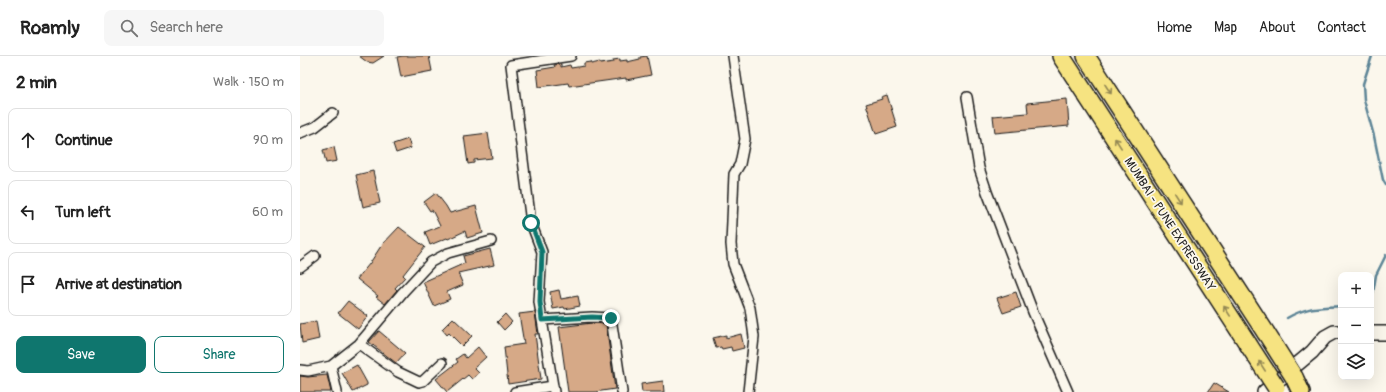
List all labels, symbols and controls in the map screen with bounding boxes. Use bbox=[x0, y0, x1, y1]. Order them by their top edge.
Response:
search box bbox=[104, 10, 384, 46]
text: Roamly bbox=[20, 16, 80, 40]
icon: search bbox=[118, 17, 140, 39]
text: Search here bbox=[150, 18, 223, 37]
text: Home bbox=[1157, 19, 1192, 36]
text: Map bbox=[1214, 19, 1237, 36]
text: About bbox=[1259, 19, 1295, 36]
text: Contact bbox=[1317, 19, 1366, 36]
text: 2 min bbox=[16, 72, 57, 93]
text: Walk · 150 m bbox=[213, 74, 284, 90]
one-way arrow bbox=[1104, 83, 1112, 95]
icon: ahead bbox=[17, 129, 39, 151]
text: Continue bbox=[55, 131, 113, 150]
text: 90 m bbox=[253, 132, 283, 148]
one-way arrow bbox=[1114, 138, 1122, 149]
street label: MUMBAI - PUNE EXPRESSWAY bbox=[1121, 155, 1218, 294]
one-way arrow bbox=[1174, 192, 1182, 203]
icon: left bbox=[17, 201, 39, 223]
text: Turn left bbox=[55, 203, 111, 222]
text: 60 m bbox=[252, 204, 283, 220]
route start bbox=[522, 214, 540, 232]
map controls bbox=[1338, 272, 1374, 380]
button: + bbox=[1338, 272, 1374, 308]
icon: arrive bbox=[17, 273, 39, 295]
text: Arrive at destination bbox=[55, 275, 182, 294]
one-way arrow bbox=[1223, 306, 1231, 317]
button: − bbox=[1338, 308, 1374, 344]
route end bbox=[602, 309, 620, 327]
button: Save bbox=[16, 336, 146, 373]
button: Share bbox=[154, 336, 284, 373]
button: layers bbox=[1338, 344, 1374, 380]
one-way arrow bbox=[1258, 360, 1266, 371]

